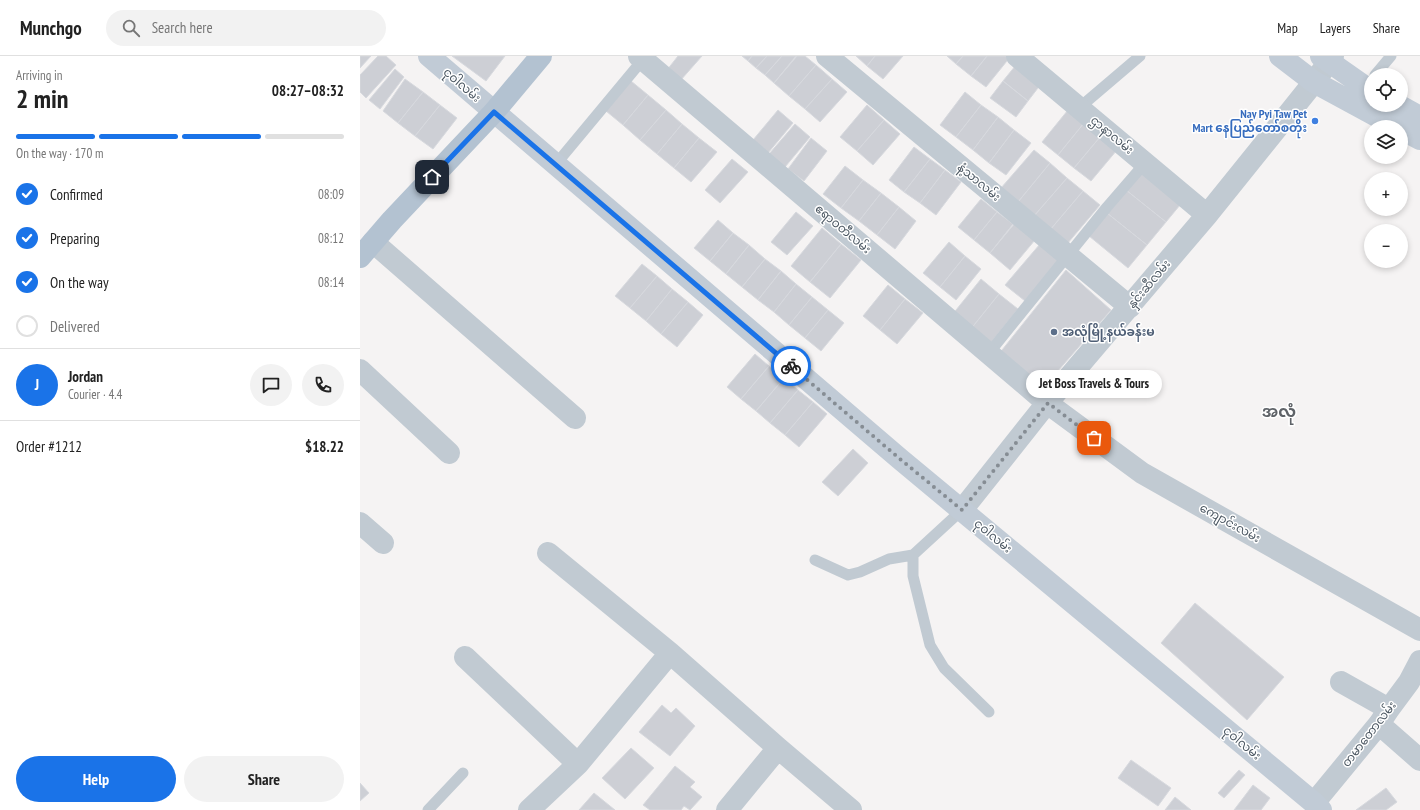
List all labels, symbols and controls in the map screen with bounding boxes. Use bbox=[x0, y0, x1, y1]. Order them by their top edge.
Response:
search box bbox=[106, 10, 386, 46]
text: Munchgo bbox=[20, 16, 82, 40]
icon: search bbox=[120, 17, 142, 39]
text: Search here bbox=[152, 18, 213, 37]
text: Map bbox=[1277, 19, 1298, 37]
text: Layers bbox=[1320, 19, 1351, 37]
text: Share bbox=[1373, 19, 1400, 37]
street label: ငုဝါလမ်း bbox=[439, 63, 485, 107]
text: Arriving in bbox=[16, 67, 63, 84]
map controls bbox=[1364, 68, 1408, 268]
button: locate bbox=[1364, 68, 1408, 112]
text: 08:27–08:32 bbox=[272, 81, 344, 100]
text: 2 min bbox=[16, 82, 69, 115]
place label: Nay Pyi Taw Pet Mart နေပြည်တော်စတိုး bbox=[1193, 106, 1308, 139]
street label: ဌာနာလမ်း bbox=[1086, 112, 1137, 159]
marker: Nay Pyi Taw Pet Mart နေပြည်တော်စတိုး bbox=[1310, 116, 1320, 126]
button: layers bbox=[1364, 120, 1408, 164]
text: On the way · 170 m bbox=[16, 145, 103, 162]
street label: နံ့သာလမ်း bbox=[953, 159, 1005, 206]
pin bbox=[415, 160, 449, 194]
icon: home bbox=[421, 166, 443, 188]
button: + bbox=[1364, 172, 1408, 216]
icon: check bbox=[16, 183, 38, 205]
text: Confirmed bbox=[50, 185, 103, 204]
text: 08:09 bbox=[318, 186, 344, 203]
street label: ဧရာဝတီလမ်း bbox=[810, 200, 875, 259]
button: − bbox=[1364, 224, 1408, 268]
icon: check bbox=[16, 227, 38, 249]
text: Preparing bbox=[50, 229, 100, 248]
text: 08:12 bbox=[318, 230, 344, 247]
street label: နှင်းဆီလမ်း bbox=[1123, 256, 1176, 313]
icon: check bbox=[16, 271, 38, 293]
text: On the way bbox=[50, 273, 109, 292]
text: 08:14 bbox=[318, 274, 344, 291]
text: Delivered bbox=[50, 317, 100, 336]
place label: အလုံမြို့နယ်ခန်းမ bbox=[1062, 322, 1155, 343]
marker: အလုံမြို့နယ်ခန်းမ bbox=[1049, 327, 1059, 337]
courier bbox=[771, 346, 811, 386]
icon: bike bbox=[780, 355, 802, 377]
button: chat bbox=[250, 364, 292, 406]
button: phone bbox=[302, 364, 344, 406]
text: Jordan bbox=[68, 367, 103, 386]
callout: Jet Boss Travels & Tours bbox=[1026, 370, 1162, 398]
text: J bbox=[35, 375, 39, 394]
text: Jet Boss Travels & Tours bbox=[1039, 375, 1149, 392]
text: Courier · 4.4 bbox=[68, 386, 122, 403]
district label: အလုံ bbox=[1262, 401, 1296, 425]
pin bbox=[1077, 421, 1111, 455]
icon: bag bbox=[1083, 427, 1105, 449]
text: Order #1212 bbox=[16, 437, 82, 456]
text: $18.22 bbox=[305, 437, 344, 456]
street label: ကျောင်းလမ်း bbox=[1196, 499, 1264, 548]
street label: ငုဝါလမ်း bbox=[969, 515, 1016, 558]
street label: တမာတောလမ်း bbox=[1338, 697, 1399, 770]
street label: ငုဝါလမ်း bbox=[1218, 722, 1265, 765]
button: Help bbox=[16, 756, 176, 802]
button: Share bbox=[184, 756, 344, 802]

